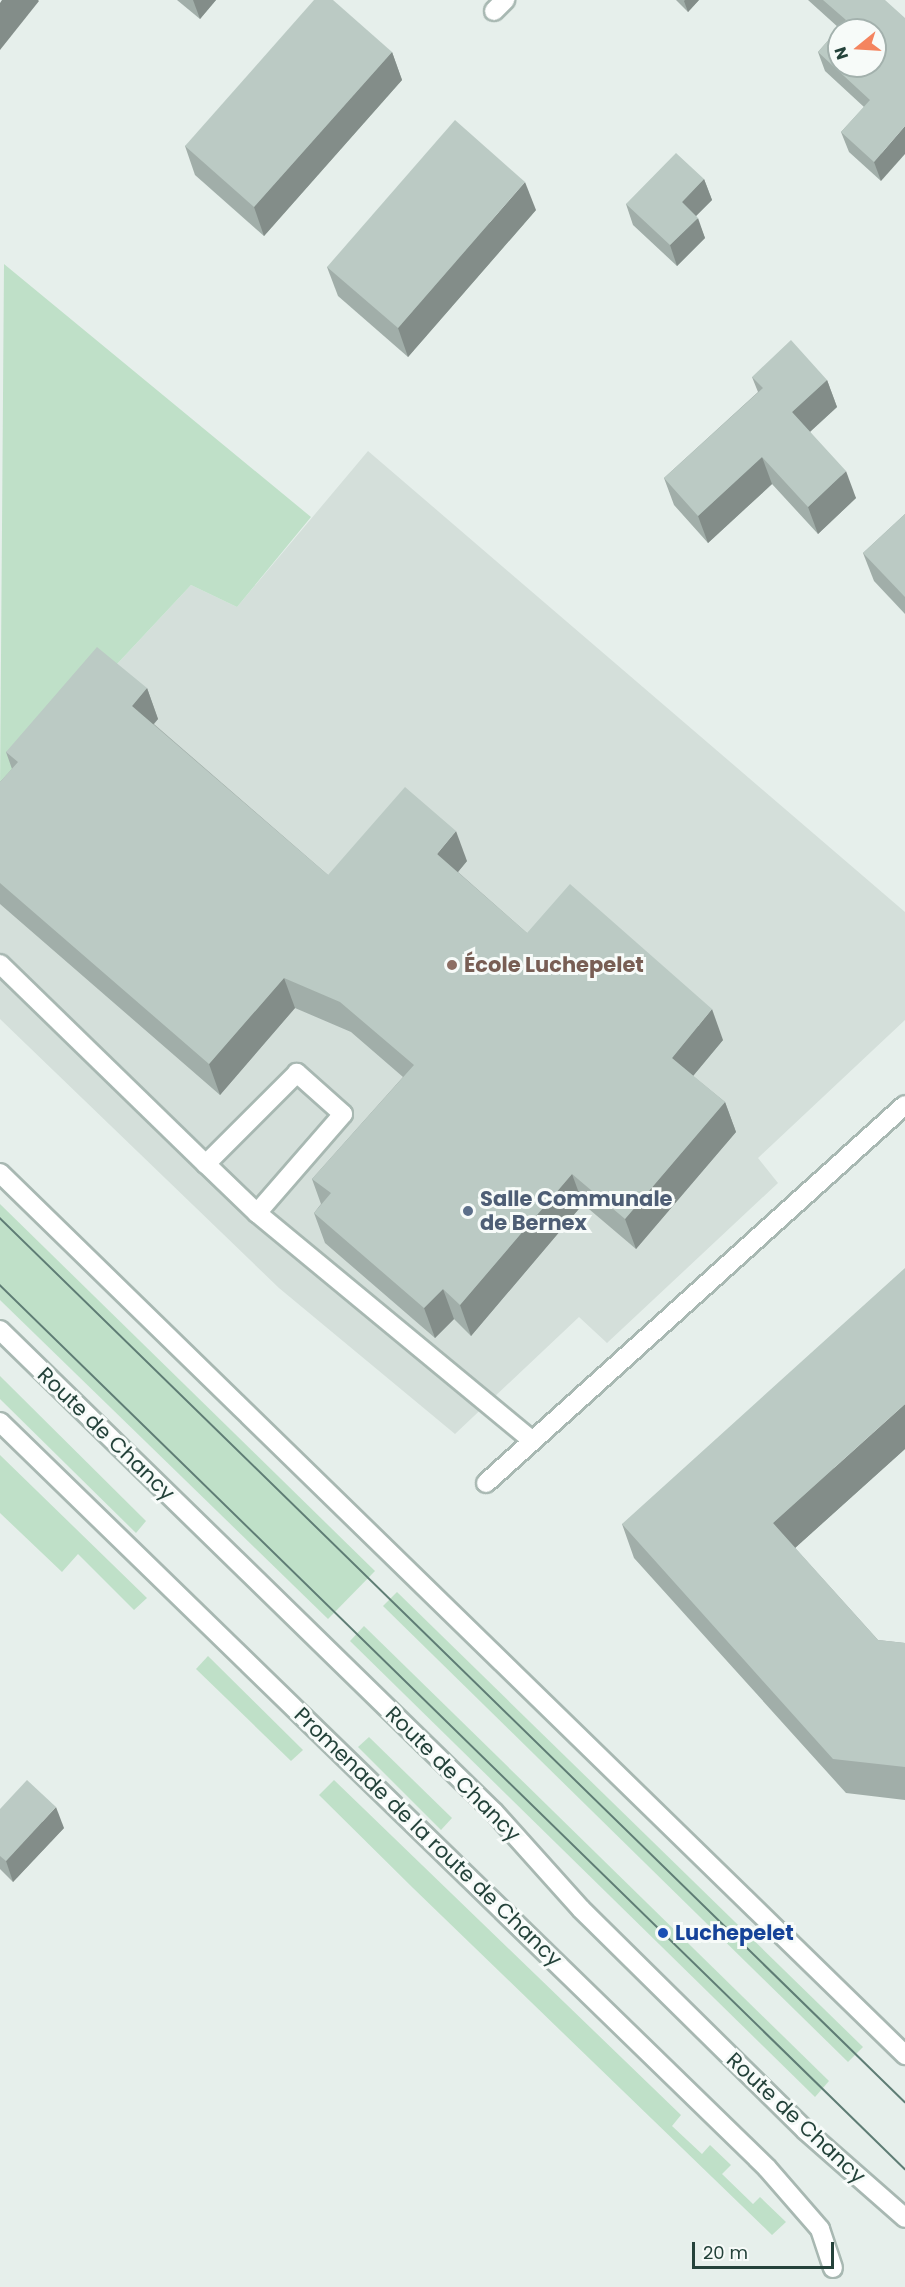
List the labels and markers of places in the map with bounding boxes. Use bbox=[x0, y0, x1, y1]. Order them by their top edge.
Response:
place label: École Luchepelet bbox=[464, 952, 644, 978]
marker: École Luchepelet bbox=[445, 958, 459, 972]
place label: Salle Communale de Bernex bbox=[480, 1186, 673, 1236]
marker: Salle Communale de Bernex bbox=[461, 1204, 475, 1218]
place label: Luchepelet bbox=[675, 1920, 794, 1946]
marker: Luchepelet bbox=[656, 1926, 670, 1940]

